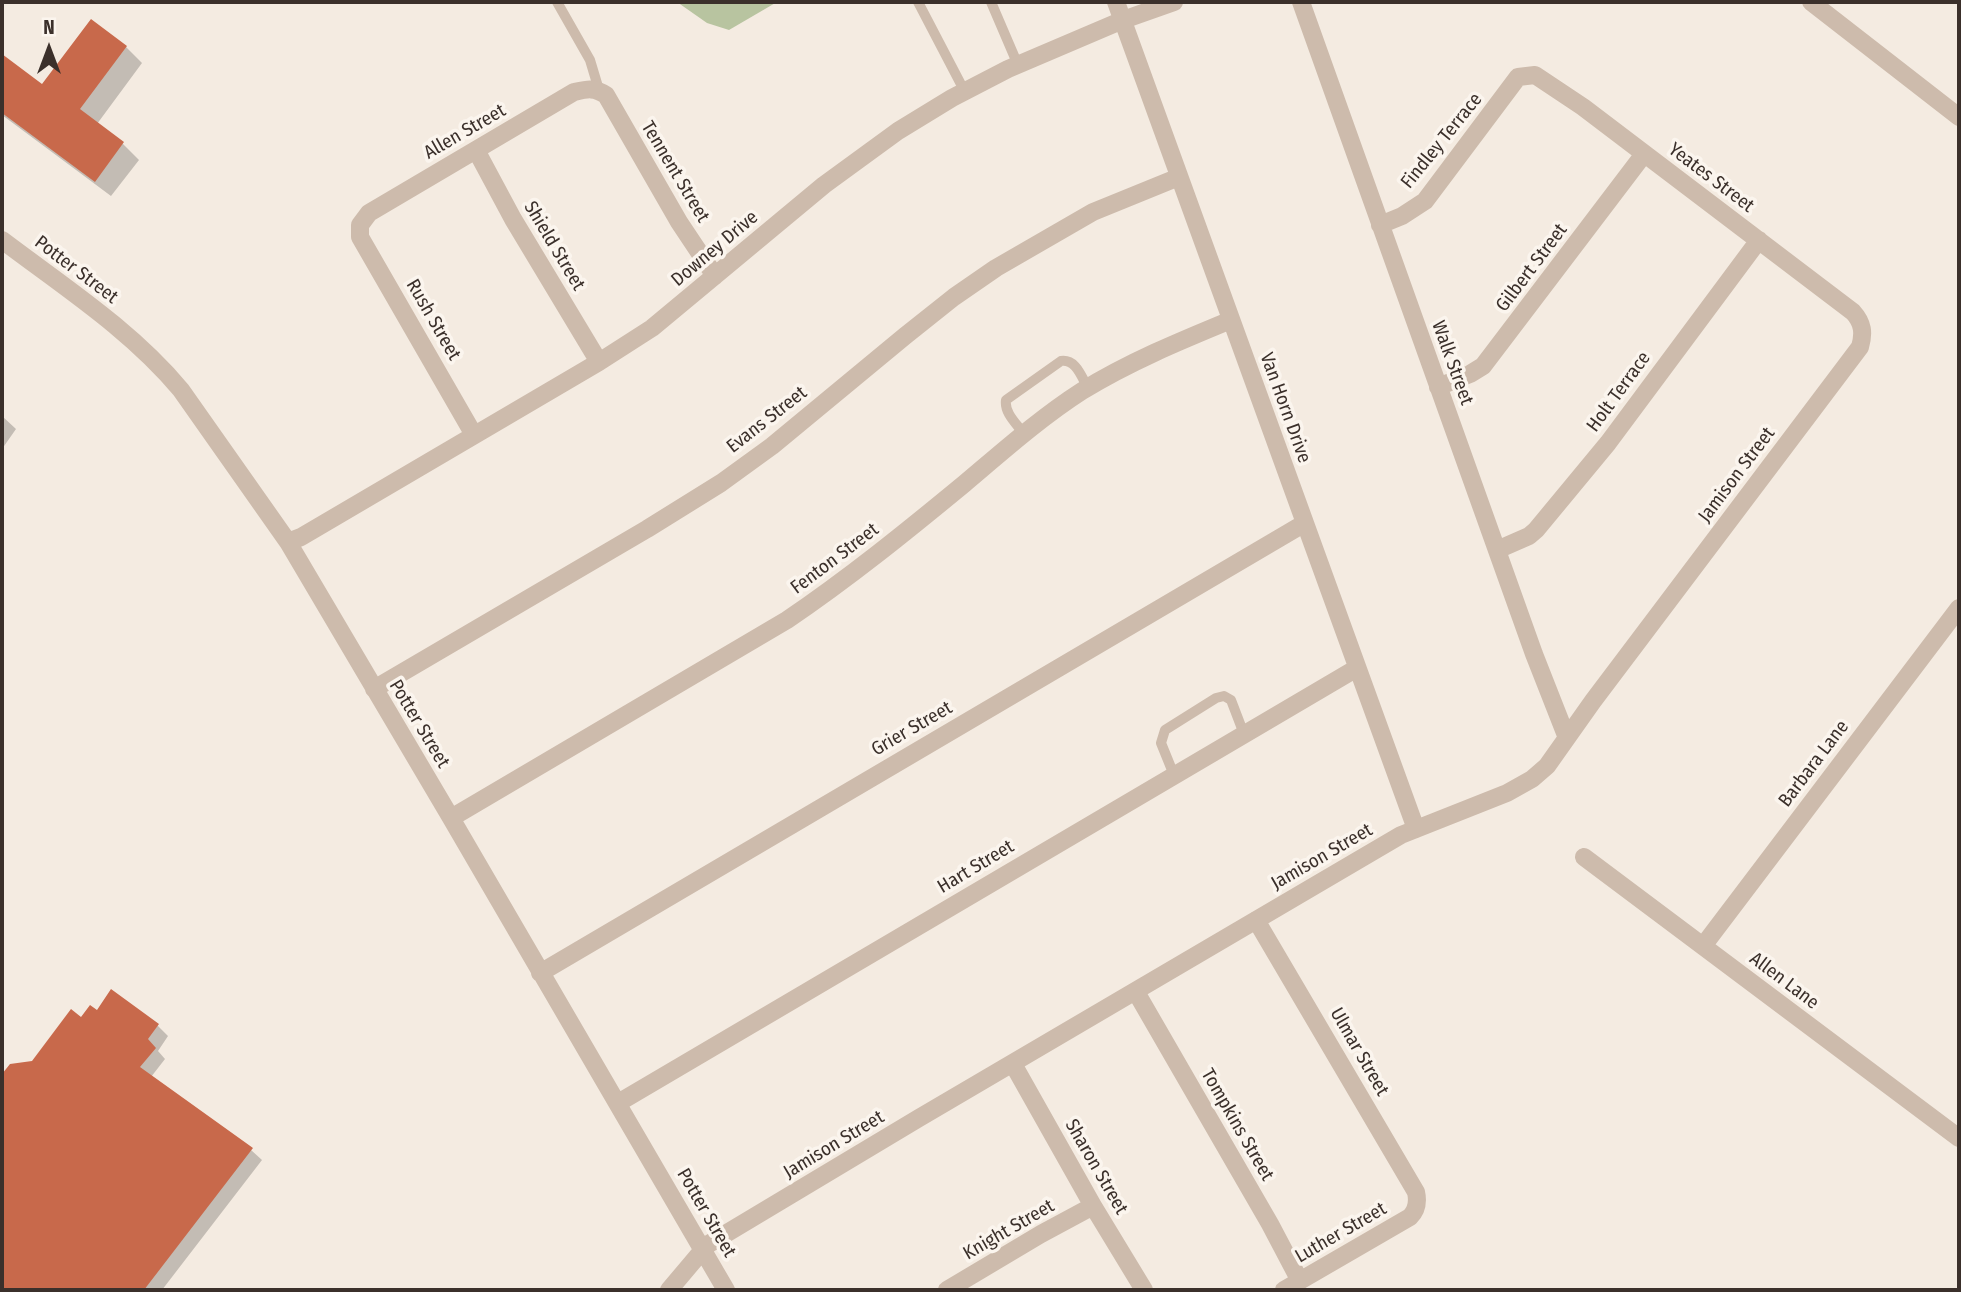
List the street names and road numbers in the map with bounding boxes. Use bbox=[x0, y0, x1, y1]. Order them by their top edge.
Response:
street label: Findley Terrace bbox=[1397, 89, 1487, 193]
street label: Allen Street bbox=[420, 99, 510, 165]
street label: Tennent Street bbox=[636, 117, 714, 227]
street label: Yeates Street bbox=[1664, 138, 1758, 218]
street label: Shield Street bbox=[519, 197, 589, 295]
street label: Downey Drive bbox=[667, 206, 763, 292]
street label: Gilbert Street bbox=[1492, 220, 1572, 316]
street label: Potter Street bbox=[30, 231, 122, 309]
street label: Rush Street bbox=[401, 276, 465, 364]
street label: Walk Street bbox=[1426, 318, 1478, 408]
street label: Holt Terrace bbox=[1582, 347, 1656, 437]
street label: Van Horn Drive bbox=[1255, 350, 1315, 466]
street label: Evans Street bbox=[722, 382, 812, 458]
street label: Jamison Street bbox=[1694, 423, 1780, 527]
street label: Fenton Street bbox=[787, 519, 883, 599]
street label: Potter Street bbox=[384, 676, 454, 772]
street label: Grier Street bbox=[868, 697, 956, 761]
street label: Barbara Lane bbox=[1774, 716, 1854, 812]
street label: Jamison Street bbox=[1267, 819, 1377, 895]
street label: Hart Street bbox=[934, 835, 1018, 899]
street label: Allen Lane bbox=[1745, 948, 1823, 1014]
street label: Ulmar Street bbox=[1325, 1004, 1393, 1100]
street label: Tompkins Street bbox=[1196, 1065, 1278, 1185]
street label: Jamison Street bbox=[780, 1106, 888, 1184]
street label: Sharon Street bbox=[1060, 1115, 1132, 1219]
street label: Potter Street bbox=[671, 1165, 741, 1261]
street label: Knight Street bbox=[959, 1195, 1059, 1265]
street label: Luther Street bbox=[1291, 1198, 1391, 1268]

